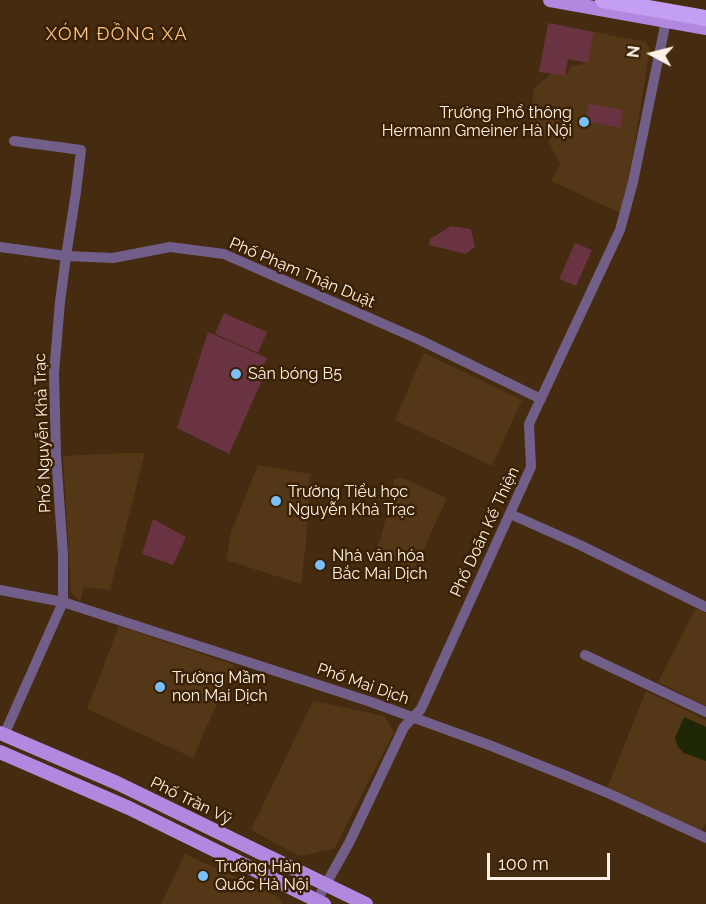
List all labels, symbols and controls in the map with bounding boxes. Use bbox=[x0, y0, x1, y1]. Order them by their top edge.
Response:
district label: XÓM ĐỒNG XA bbox=[46, 24, 188, 46]
north arrow bbox=[622, 24, 682, 84]
text: N bbox=[623, 45, 644, 59]
place label: Trường Phổ thông Hermann Gmeiner Hà Nội bbox=[382, 103, 572, 141]
marker: Trường Phổ thông Hermann Gmeiner Hà Nội bbox=[577, 115, 591, 129]
street label: Phố Phạm Thận Duật bbox=[226, 234, 378, 312]
street label: Phố Nguyễn Khả Trạc bbox=[31, 353, 55, 513]
place label: Sân bóng B5 bbox=[248, 364, 342, 384]
marker: Sân bóng B5 bbox=[229, 367, 243, 381]
street label: Phố Doãn Kế Thiện bbox=[446, 464, 524, 600]
place label: Trường Tiểu học Nguyễn Khả Trạc bbox=[288, 482, 415, 520]
marker: Trường Tiểu học Nguyễn Khả Trạc bbox=[269, 494, 283, 508]
place label: Nhà văn hóa Bắc Mai Dịch bbox=[332, 546, 428, 584]
marker: Nhà văn hóa Bắc Mai Dịch bbox=[313, 558, 327, 572]
street label: Phố Mai Dịch bbox=[314, 659, 412, 709]
place label: Trường Mầm non Mai Dịch bbox=[172, 668, 268, 706]
marker: Trường Mầm non Mai Dịch bbox=[153, 680, 167, 694]
street label: Phố Trần Vỹ bbox=[147, 773, 235, 829]
scale bar bbox=[490, 841, 613, 879]
text: 100 m bbox=[498, 853, 549, 874]
place label: Trường Hàn Quốc Hà Nội bbox=[215, 857, 309, 895]
marker: Trường Hàn Quốc Hà Nội bbox=[196, 869, 210, 883]

